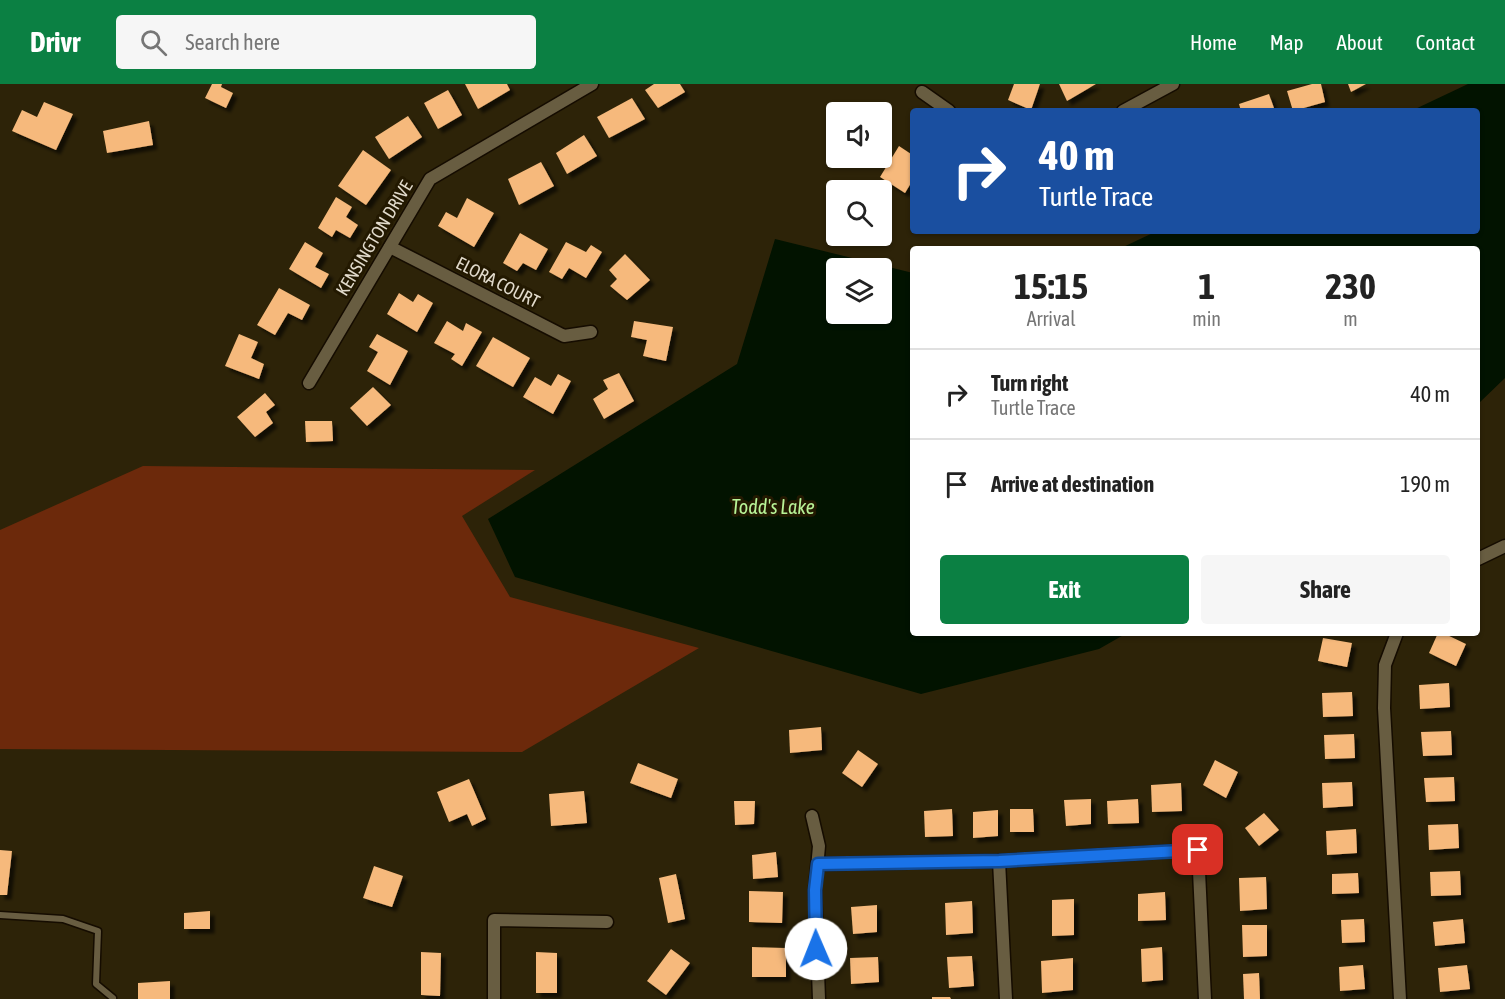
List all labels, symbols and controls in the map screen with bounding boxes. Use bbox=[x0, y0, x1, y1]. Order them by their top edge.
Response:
search box bbox=[116, 15, 536, 69]
text: Drivr bbox=[30, 26, 80, 58]
icon: search bbox=[137, 26, 170, 59]
text: Search here bbox=[185, 29, 280, 55]
text: Home bbox=[1190, 30, 1237, 54]
text: Map bbox=[1270, 30, 1304, 54]
text: About bbox=[1337, 30, 1383, 54]
text: Contact bbox=[1416, 30, 1475, 54]
map controls bbox=[826, 102, 892, 324]
button: sound bbox=[826, 102, 892, 168]
text: 40 m bbox=[1039, 131, 1114, 179]
icon: right bbox=[940, 132, 1018, 210]
street label: KENSINGTON DRIVE bbox=[331, 176, 417, 299]
button: search bbox=[826, 180, 892, 246]
text: Turtle Trace bbox=[1039, 181, 1153, 212]
street label: ELORA COURT bbox=[453, 252, 543, 312]
button: layers bbox=[826, 258, 892, 324]
text: 15:15 bbox=[1014, 265, 1088, 307]
text: 1 bbox=[1198, 265, 1215, 307]
text: 230 bbox=[1325, 265, 1376, 307]
text: Arrival bbox=[1027, 307, 1076, 330]
text: min bbox=[1192, 307, 1221, 330]
text: m bbox=[1343, 307, 1358, 330]
text: Turn right bbox=[991, 370, 1068, 396]
icon: right bbox=[940, 378, 973, 411]
text: 40 m bbox=[1410, 381, 1450, 407]
text: Turtle Trace bbox=[991, 396, 1076, 419]
icon: arrive bbox=[940, 468, 973, 501]
text: Arrive at destination bbox=[991, 471, 1154, 497]
text: 190 m bbox=[1400, 471, 1450, 497]
water label: Todd's Lake bbox=[731, 495, 815, 518]
button: Exit bbox=[940, 555, 1189, 624]
button: Share bbox=[1201, 555, 1450, 624]
pin bbox=[1172, 824, 1223, 875]
icon: arrive bbox=[1181, 833, 1214, 866]
position arrow bbox=[784, 917, 848, 981]

